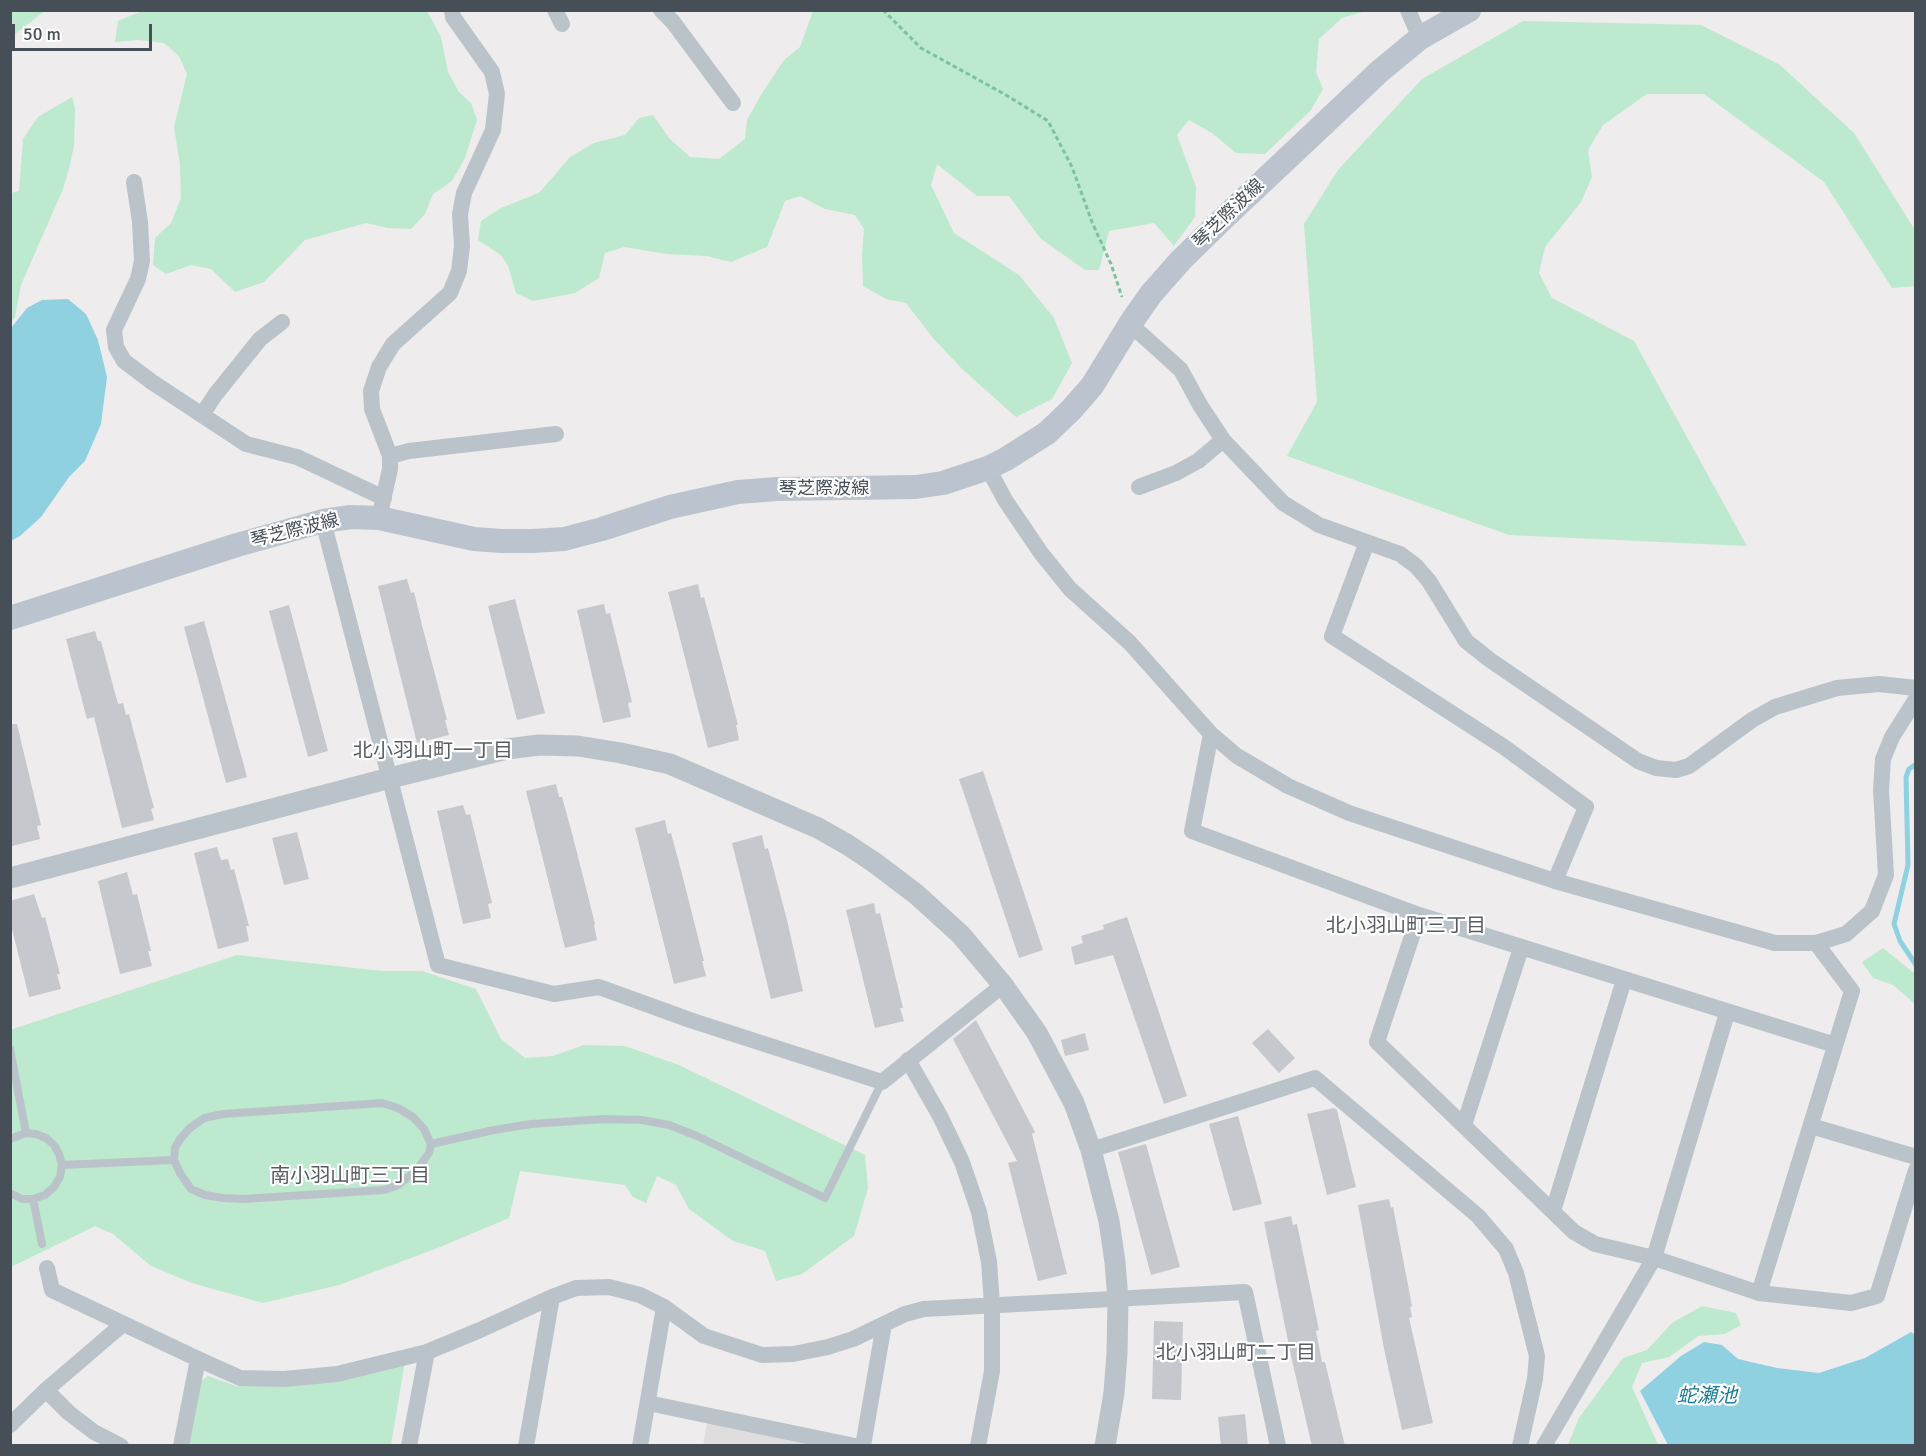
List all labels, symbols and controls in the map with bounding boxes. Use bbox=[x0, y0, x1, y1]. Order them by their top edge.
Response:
scale bar bbox=[15, 12, 154, 50]
text: 50 m bbox=[23, 23, 61, 45]
street label: 琴芝際波線 bbox=[1189, 175, 1269, 253]
street label: 琴芝際波線 bbox=[779, 478, 869, 500]
street label: 琴芝際波線 bbox=[249, 510, 341, 552]
district label: 北小羽山町一丁目 bbox=[353, 740, 513, 764]
district label: 北小羽山町三丁目 bbox=[1326, 915, 1486, 939]
district label: 南小羽山町三丁目 bbox=[270, 1165, 430, 1189]
district label: 北小羽山町二丁目 bbox=[1156, 1342, 1316, 1366]
water label: 蛇瀬池 bbox=[1677, 1385, 1737, 1409]

